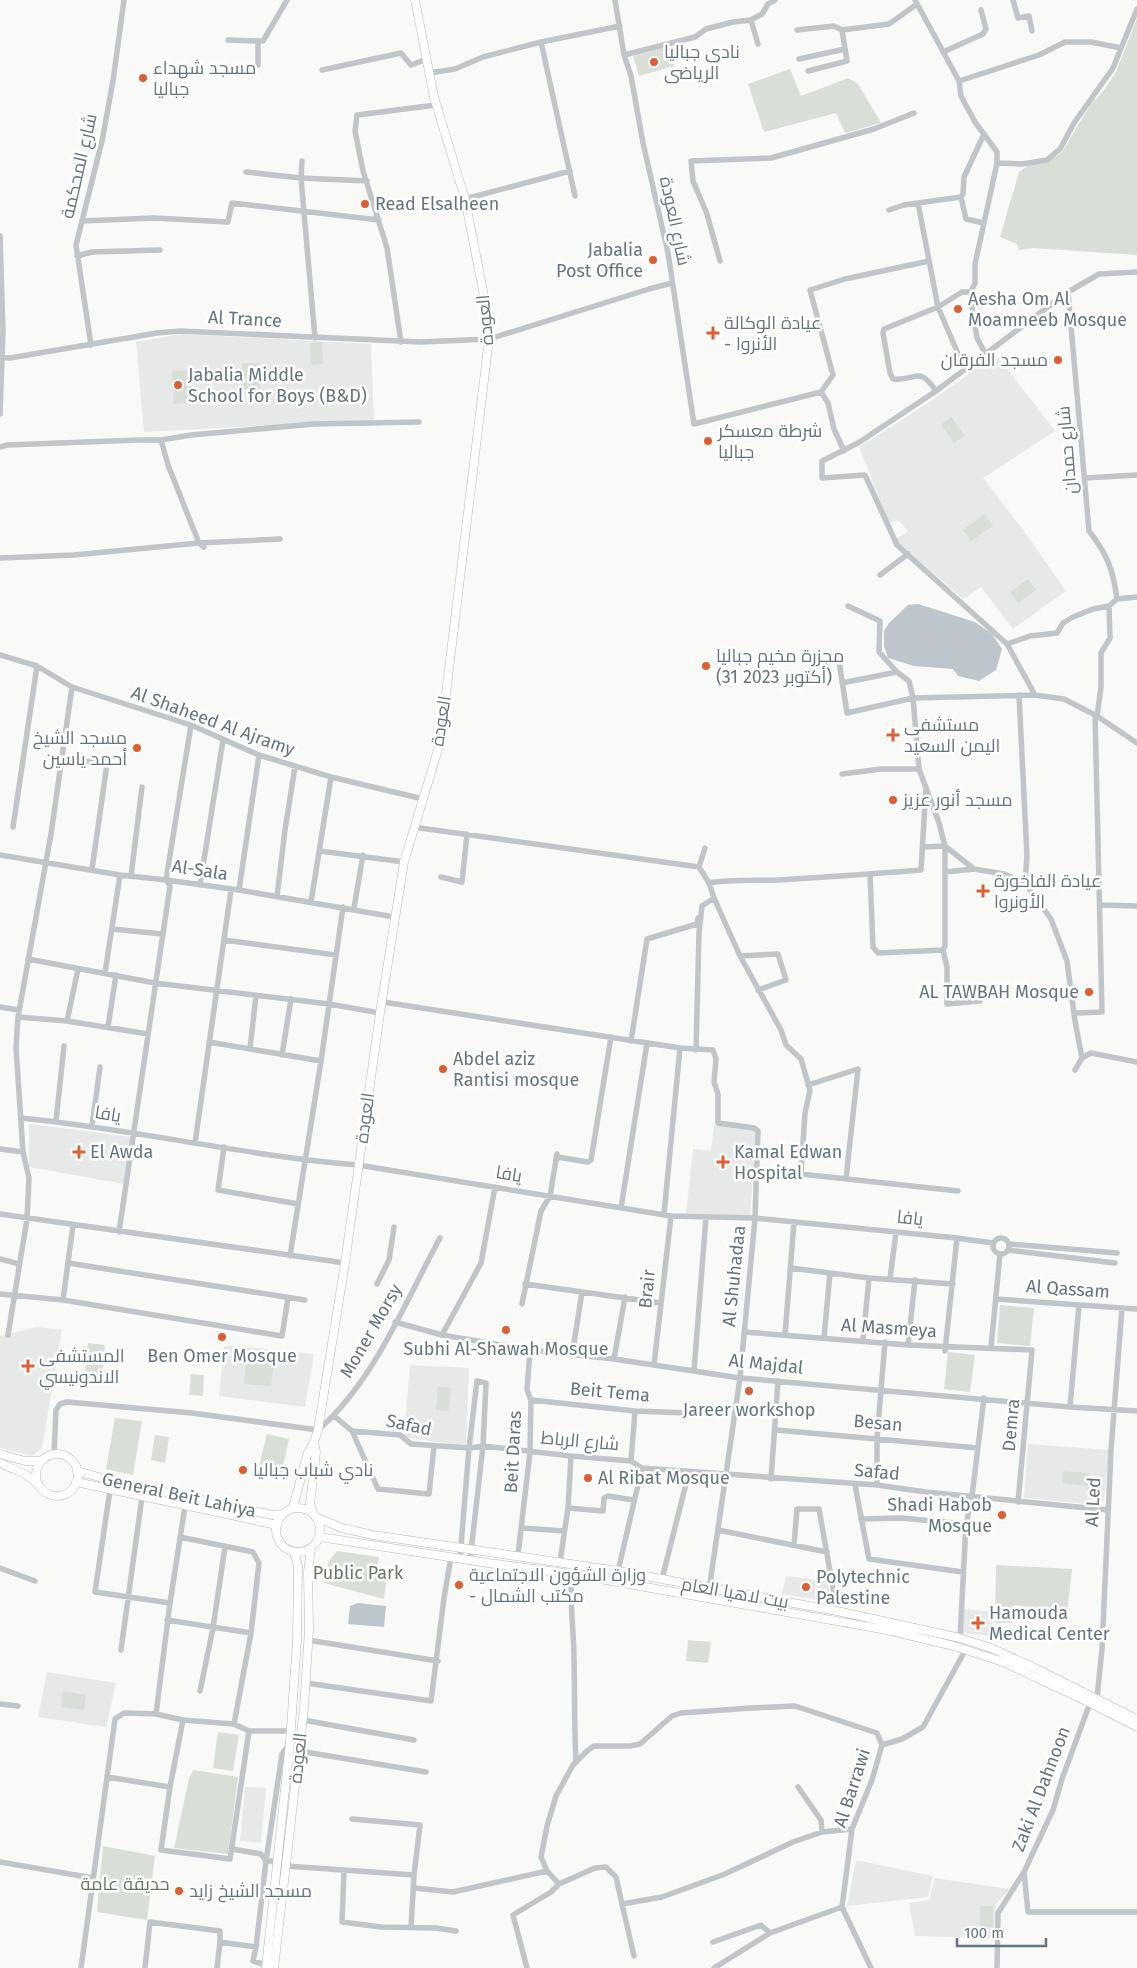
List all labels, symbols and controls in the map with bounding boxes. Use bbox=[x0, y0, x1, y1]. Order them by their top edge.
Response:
place label: نادى جباليا الرياضى bbox=[664, 41, 740, 84]
marker: نادى جباليا الرياضى bbox=[648, 56, 660, 68]
place label: مسجد شهداء جباليا bbox=[153, 57, 256, 100]
marker: مسجد شهداء جباليا bbox=[137, 72, 149, 84]
street label: شارع المحكمة bbox=[56, 111, 103, 221]
street label: شارع العودة bbox=[654, 174, 695, 268]
place label: Read Elsalheen bbox=[375, 193, 499, 215]
marker: Read Elsalheen bbox=[359, 198, 371, 210]
place label: Jabalia Post Office bbox=[556, 239, 643, 282]
marker: Jabalia Post Office bbox=[647, 254, 659, 266]
place label: Aesha Om Al Moamneeb Mosque bbox=[968, 288, 1127, 331]
street label: العودة bbox=[472, 294, 498, 346]
marker: Aesha Om Al Moamneeb Mosque bbox=[952, 303, 964, 315]
street label: Al Trance bbox=[208, 306, 282, 332]
place label: عيادة الوكالة - الأنروا bbox=[724, 312, 821, 355]
marker: عيادة الوكالة - الأنروا bbox=[706, 326, 720, 340]
place label: مسجد الفرقان bbox=[941, 349, 1048, 371]
marker: مسجد الفرقان bbox=[1052, 354, 1064, 366]
place label: Jabalia Middle School for Boys (B&D) bbox=[188, 364, 367, 407]
marker: Jabalia Middle School for Boys (B&D) bbox=[172, 379, 184, 391]
street label: شارع حمدان bbox=[1052, 405, 1083, 495]
place label: شرطة معسكر جباليا bbox=[717, 420, 822, 463]
marker: شرطة معسكر جباليا bbox=[702, 435, 714, 447]
place label: مجزرة مخيم جباليا (31 أكتوبر 2023) bbox=[716, 645, 844, 688]
marker: مجزرة مخيم جباليا (31 أكتوبر 2023) bbox=[700, 660, 712, 672]
street label: Al Shaheed Al Ajramy bbox=[128, 681, 298, 761]
street label: العودة bbox=[426, 694, 456, 748]
place label: مستشفى اليمن السعيد bbox=[904, 714, 1000, 757]
place label: مسجد الشيخ أحمد ياسين bbox=[33, 727, 127, 770]
marker: مستشفى اليمن السعيد bbox=[886, 728, 900, 742]
marker: مسجد الشيخ أحمد ياسين bbox=[131, 742, 143, 754]
place label: مسجد أنور عزيز bbox=[902, 789, 1013, 811]
marker: مسجد أنور عزيز bbox=[887, 794, 899, 806]
street label: Al-Sala bbox=[170, 855, 230, 885]
place label: عيادة الفاخورة الأونروا bbox=[994, 870, 1101, 913]
marker: عيادة الفاخورة الأونروا bbox=[976, 884, 990, 898]
place label: AL TAWBAH Mosque bbox=[919, 981, 1079, 1003]
marker: AL TAWBAH Mosque bbox=[1083, 986, 1095, 998]
place label: Abdel aziz Rantisi mosque bbox=[453, 1048, 579, 1091]
marker: Abdel aziz Rantisi mosque bbox=[437, 1063, 449, 1075]
street label: العودة bbox=[351, 1091, 379, 1145]
street label: يافا bbox=[93, 1101, 123, 1127]
place label: El Awda bbox=[90, 1141, 153, 1163]
place label: Kamal Edwan Hospital bbox=[734, 1141, 842, 1184]
marker: El Awda bbox=[72, 1145, 86, 1159]
marker: Kamal Edwan Hospital bbox=[716, 1155, 730, 1169]
street label: يافا bbox=[494, 1161, 524, 1187]
street label: يافا bbox=[896, 1206, 924, 1230]
street label: Al Shuhadaa bbox=[718, 1224, 750, 1328]
street label: Brair bbox=[634, 1268, 660, 1310]
street label: Al Qassam bbox=[1025, 1275, 1111, 1303]
street label: Moner Morsy bbox=[335, 1280, 407, 1382]
street label: Al Masmeya bbox=[840, 1314, 938, 1342]
marker: Subhi Al-Shawah Mosque bbox=[500, 1324, 512, 1336]
marker: Ben Omer Mosque bbox=[216, 1331, 228, 1343]
place label: Subhi Al-Shawah Mosque bbox=[403, 1338, 609, 1360]
place label: المستشفى الاندونيسي bbox=[39, 1345, 125, 1390]
place label: Ben Omer Mosque bbox=[147, 1345, 297, 1367]
street label: Al Majdal bbox=[728, 1349, 804, 1379]
marker: المستشفى الاندونيسي bbox=[21, 1359, 35, 1373]
street label: Beit Tema bbox=[569, 1378, 651, 1406]
marker: Jareer workshop bbox=[743, 1385, 755, 1397]
street label: Demra bbox=[998, 1398, 1024, 1452]
place label: Jareer workshop bbox=[683, 1399, 815, 1421]
street label: Safad bbox=[384, 1409, 434, 1441]
street label: Beit Daras bbox=[500, 1410, 526, 1494]
street label: Besan bbox=[852, 1410, 904, 1436]
street label: شارع الرباط bbox=[540, 1427, 620, 1456]
place label: نادي شباب جباليا bbox=[253, 1459, 373, 1484]
street label: Safad bbox=[853, 1459, 901, 1485]
marker: نادي شباب جباليا bbox=[237, 1464, 249, 1476]
place label: Al Ribat Mosque bbox=[598, 1467, 730, 1489]
street label: General Beit Lahiya bbox=[100, 1468, 258, 1522]
marker: Al Ribat Mosque bbox=[582, 1472, 594, 1484]
street label: Al Led bbox=[1081, 1477, 1105, 1527]
place label: Shadi Habob Mosque bbox=[887, 1494, 992, 1537]
marker: Shadi Habob Mosque bbox=[996, 1509, 1008, 1521]
park label: Public Park bbox=[313, 1562, 404, 1584]
place label: وزارة الشؤون الاجتماعية - مكتب الشمال bbox=[469, 1564, 646, 1607]
place label: Polytechnic Palestine bbox=[816, 1566, 910, 1609]
street label: بيت لاهيا العام bbox=[679, 1573, 790, 1614]
marker: وزارة الشؤون الاجتماعية - مكتب الشمال bbox=[453, 1579, 465, 1591]
marker: Polytechnic Palestine bbox=[800, 1581, 812, 1593]
place label: Hamouda Medical Center bbox=[989, 1602, 1110, 1645]
marker: Hamouda Medical Center bbox=[971, 1616, 985, 1630]
street label: Zaki Al Dahnoon bbox=[1007, 1723, 1075, 1855]
street label: العودة bbox=[284, 1732, 312, 1784]
street label: Al Barrawi bbox=[829, 1746, 875, 1830]
park label: حديقة عامة bbox=[80, 1873, 170, 1895]
place label: مسجد الشيخ زايد bbox=[189, 1880, 312, 1903]
marker: مسجد الشيخ زايد bbox=[173, 1885, 185, 1897]
scale bar bbox=[957, 1916, 1046, 1948]
text: 100 m bbox=[964, 1924, 1004, 1942]

